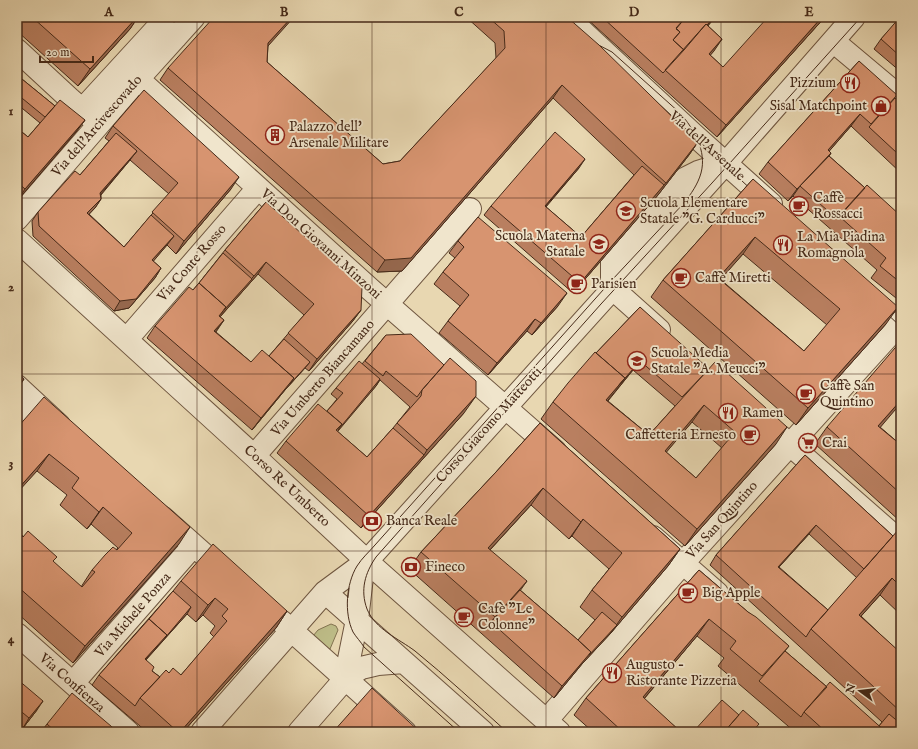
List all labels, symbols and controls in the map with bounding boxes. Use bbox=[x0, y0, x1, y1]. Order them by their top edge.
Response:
text: A bbox=[104, 4, 115, 21]
text: B bbox=[280, 4, 289, 21]
text: C bbox=[454, 4, 464, 21]
text: D bbox=[629, 4, 640, 21]
text: E bbox=[804, 4, 814, 21]
scale bar bbox=[40, 38, 93, 64]
text: 20 m bbox=[46, 45, 69, 60]
street label: Via dell'Arcivescovado bbox=[47, 71, 146, 181]
restaurant icon: Pizzium bbox=[839, 72, 861, 94]
place label: Pizzium bbox=[789, 74, 836, 92]
shop icon: Sisal Matchpoint bbox=[870, 95, 892, 117]
place label: Sisal Matchpoint bbox=[770, 97, 867, 115]
text: 1 bbox=[9, 103, 14, 120]
street label: Via dell'Arsenale bbox=[664, 106, 749, 185]
place label: Palazzo dell' Arsenale Militare bbox=[288, 118, 389, 152]
building icon: Palazzo dell' Arsenale Militare bbox=[264, 124, 286, 146]
street label: Via Don Giovanni Minzoni bbox=[256, 184, 386, 303]
place label: Caffè Rossacci bbox=[813, 189, 863, 223]
place label: Scuola Elementare Statale "G. Carducci" bbox=[640, 194, 765, 228]
cafe icon: Caffè Rossacci bbox=[788, 195, 810, 217]
school or university icon: Scuola Elementare Statale "G. Carducci" bbox=[615, 200, 637, 222]
street label: Via Conte Rosso bbox=[153, 220, 231, 306]
place label: Scuola Materna Statale bbox=[495, 227, 586, 261]
place label: La Mia Piadina Romagnola bbox=[797, 228, 886, 262]
school or university icon: Scuola Materna Statale bbox=[588, 233, 610, 255]
restaurant icon: La Mia Piadina Romagnola bbox=[772, 234, 794, 256]
cafe icon: Caffè Miretti bbox=[670, 267, 692, 289]
place label: Caffè Miretti bbox=[695, 269, 771, 287]
cafe icon: Parisien bbox=[566, 273, 588, 295]
place label: Parisien bbox=[591, 275, 637, 293]
text: 2 bbox=[8, 279, 14, 296]
street label: Via Umberto Biancamano bbox=[267, 315, 379, 441]
place label: Scuola Media Statale "A. Meucci" bbox=[651, 344, 765, 378]
school or university icon: Scuola Media Statale "A. Meucci" bbox=[626, 350, 648, 372]
street label: Corso Giacomo Matteotti bbox=[432, 363, 546, 487]
place label: Caffè San Quintino bbox=[820, 377, 875, 411]
cafe icon: Caffè San Quintino bbox=[795, 383, 817, 405]
restaurant icon: Ramen bbox=[717, 402, 739, 424]
place label: Ramen bbox=[742, 404, 784, 422]
cafe icon: Caffetteria Ernesto bbox=[739, 424, 761, 446]
place label: Caffetteria Ernesto bbox=[625, 426, 736, 444]
supermarket icon: Crai bbox=[797, 432, 819, 454]
place label: Crai bbox=[822, 434, 847, 452]
street label: Corso Re Umberto bbox=[240, 441, 334, 531]
text: 3 bbox=[9, 455, 14, 472]
street label: Via San Quintino bbox=[681, 477, 762, 564]
bank icon: Banca Reale bbox=[361, 510, 383, 532]
place label: Banca Reale bbox=[386, 512, 458, 530]
bank icon: Fineco bbox=[400, 556, 422, 578]
place label: Fineco bbox=[425, 558, 466, 576]
street label: Via Michele Ponza bbox=[90, 568, 176, 662]
cafe icon: Big Apple bbox=[677, 582, 699, 604]
place label: Big Apple bbox=[702, 584, 761, 602]
place label: Cafè "Le Colonne" bbox=[478, 600, 535, 634]
cafe icon: Cafè "Le Colonne" bbox=[453, 606, 475, 628]
text: 4 bbox=[8, 631, 15, 648]
street label: Via Confienza bbox=[35, 649, 109, 717]
place label: Augusto - Ristorante Pizzeria bbox=[625, 656, 738, 690]
restaurant icon: Augusto - Ristorante Pizzeria bbox=[601, 662, 623, 684]
north arrow bbox=[840, 671, 880, 711]
text: N bbox=[843, 682, 859, 696]

